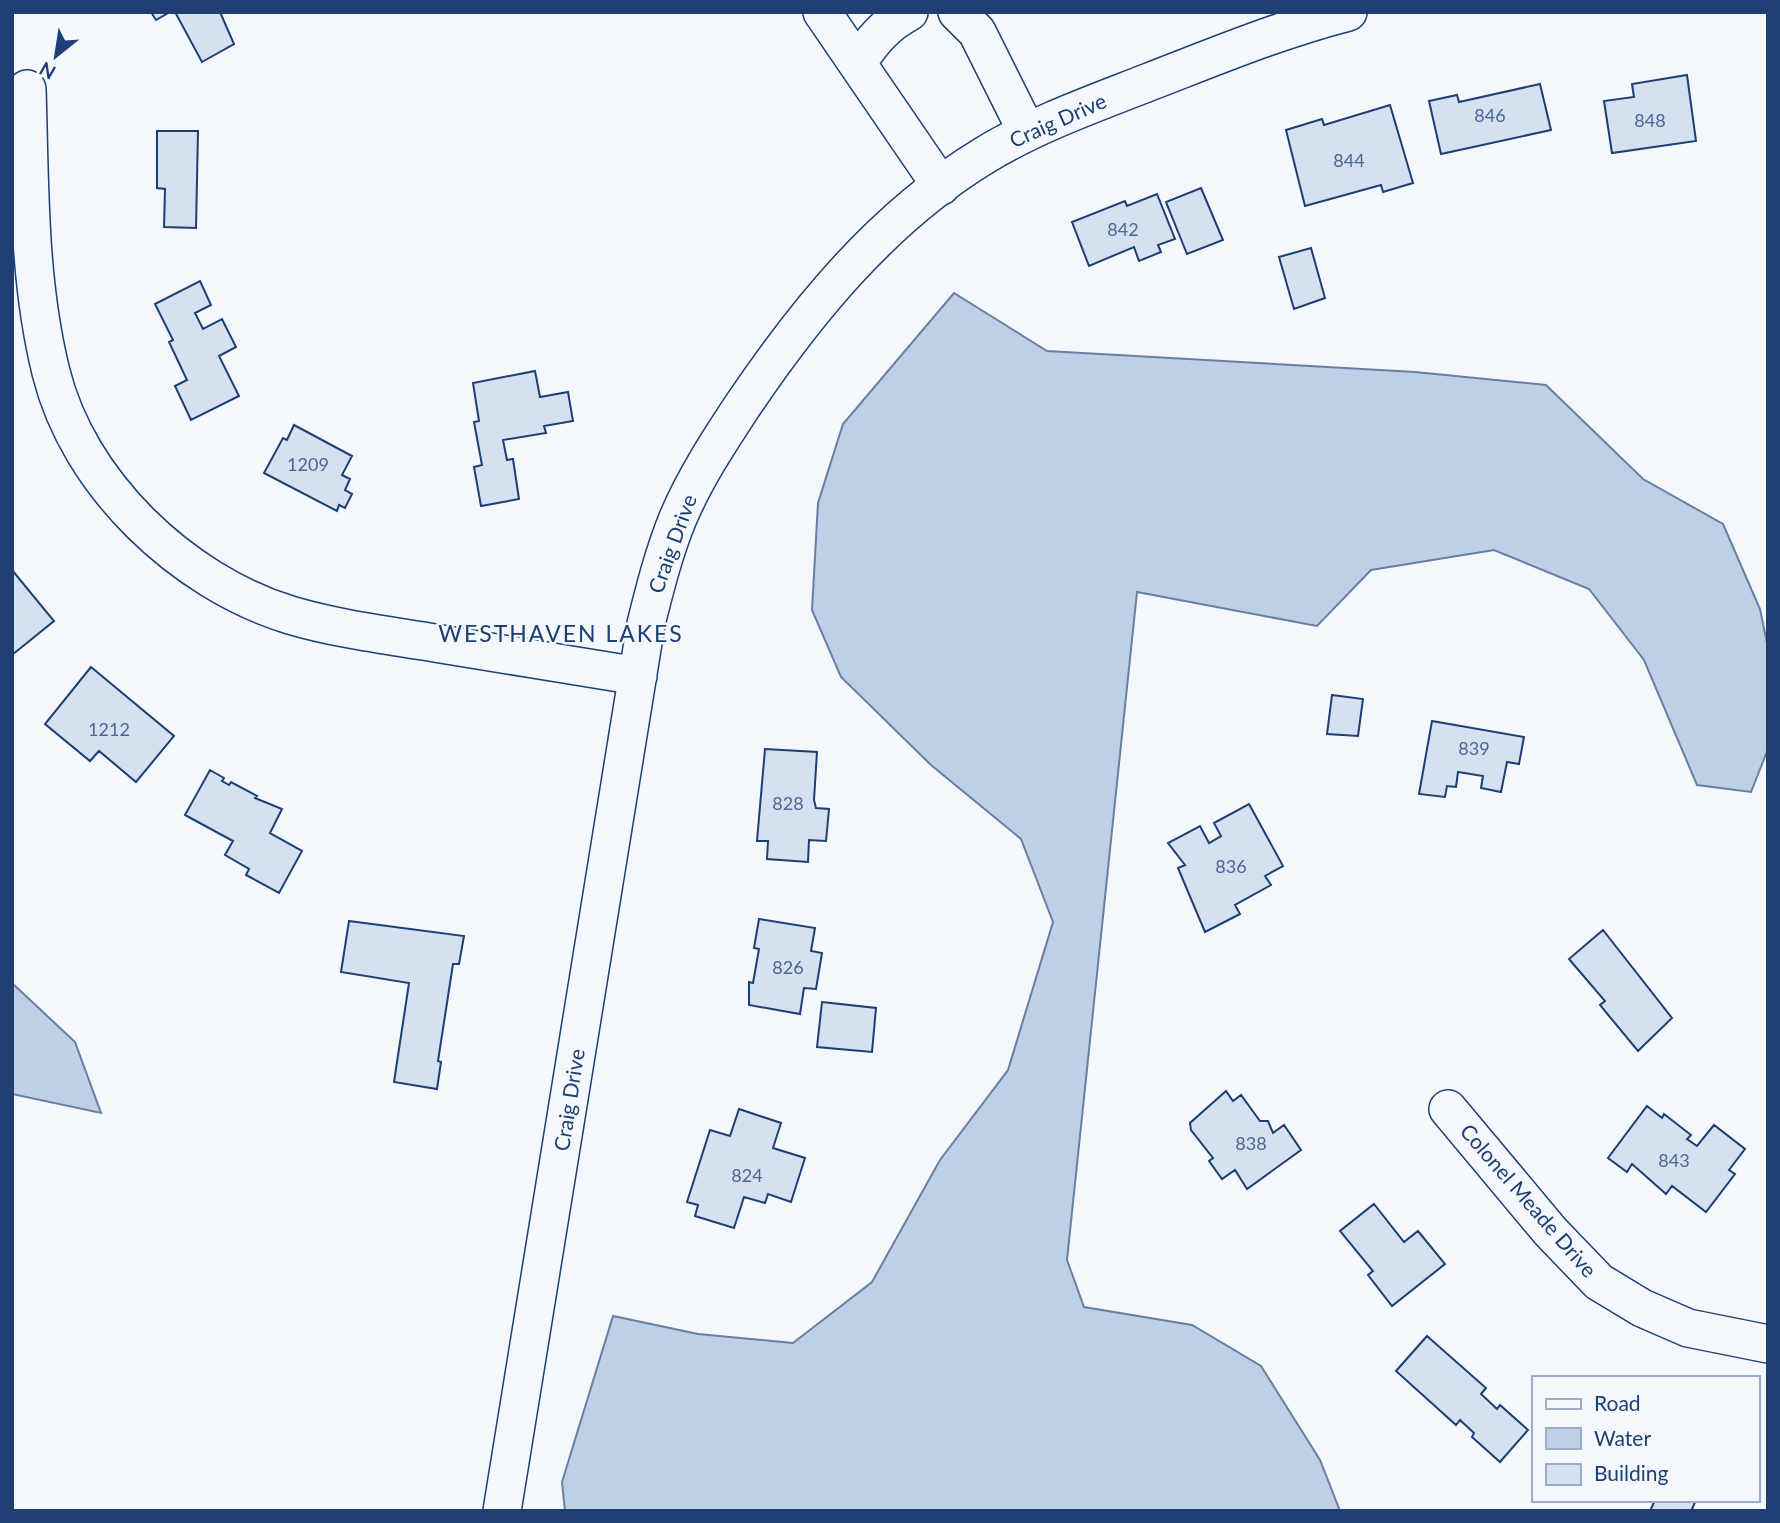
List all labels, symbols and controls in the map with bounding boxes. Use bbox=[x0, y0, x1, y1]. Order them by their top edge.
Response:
north arrow bbox=[21, 21, 91, 91]
text: N bbox=[35, 58, 59, 85]
street label: Craig Drive bbox=[1005, 87, 1110, 152]
house number: 846 bbox=[1474, 104, 1506, 126]
house number: 848 bbox=[1634, 109, 1666, 131]
house number: 844 bbox=[1333, 149, 1365, 171]
house number: 842 bbox=[1107, 218, 1139, 240]
house number: 1209 bbox=[287, 453, 329, 475]
street label: Craig Drive bbox=[642, 491, 701, 596]
district label: WESTHAVEN LAKES bbox=[438, 619, 684, 647]
house number: 1212 bbox=[88, 718, 130, 740]
house number: 839 bbox=[1458, 737, 1490, 759]
house number: 828 bbox=[772, 792, 804, 814]
house number: 836 bbox=[1215, 855, 1247, 877]
house number: 826 bbox=[772, 956, 804, 978]
street label: Craig Drive bbox=[548, 1047, 589, 1153]
street label: Colonel Meade Drive bbox=[1456, 1118, 1602, 1282]
house number: 838 bbox=[1235, 1132, 1267, 1154]
house number: 843 bbox=[1658, 1149, 1690, 1171]
house number: 824 bbox=[731, 1164, 763, 1186]
legend bbox=[1532, 1376, 1759, 1502]
text: Road bbox=[1594, 1390, 1641, 1415]
text: Water bbox=[1594, 1425, 1651, 1450]
text: Building bbox=[1594, 1460, 1669, 1485]

